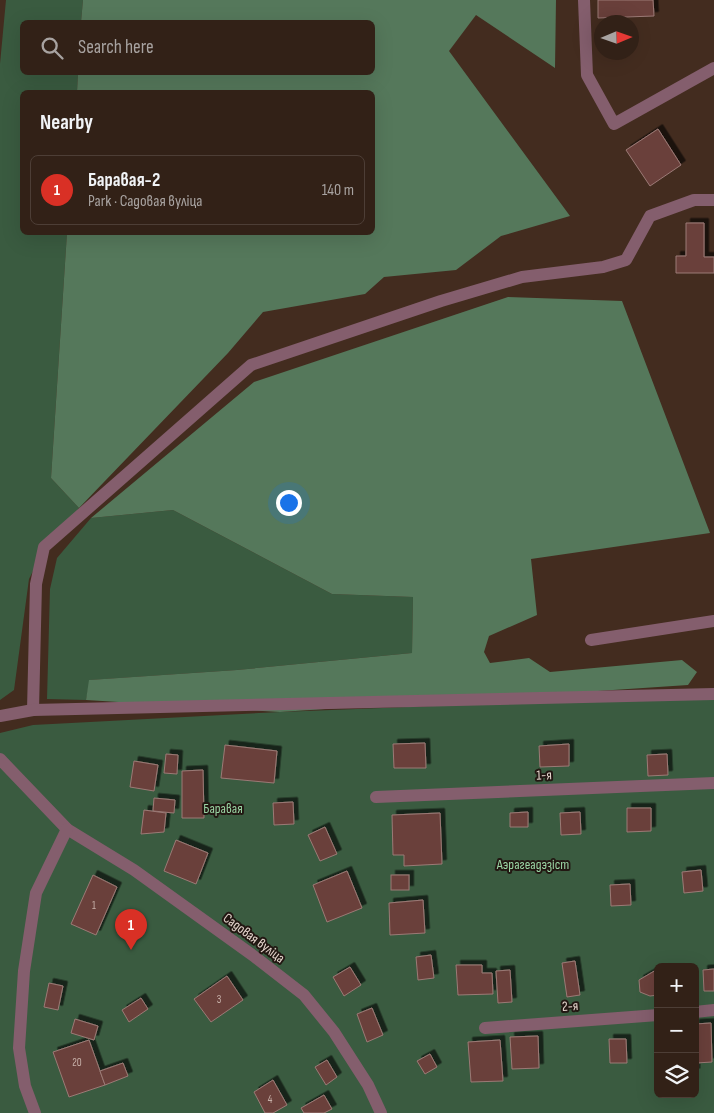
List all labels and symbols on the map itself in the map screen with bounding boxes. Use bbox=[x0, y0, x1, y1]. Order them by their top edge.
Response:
north arrow bbox=[594, 15, 639, 60]
your location bbox=[276, 490, 302, 516]
street label: 1-я bbox=[536, 766, 552, 784]
park label: Баравая bbox=[203, 800, 243, 817]
park label: Аэрагеадэзіст bbox=[496, 856, 569, 873]
house number: 1 bbox=[92, 899, 96, 912]
pin: 1 bbox=[115, 909, 147, 950]
street label: Садовая вуліца bbox=[220, 909, 288, 967]
house number: 3 bbox=[217, 993, 222, 1006]
street label: 2-я bbox=[561, 997, 579, 1015]
house number: 20 bbox=[72, 1056, 82, 1069]
house number: 4 bbox=[268, 1093, 273, 1106]

